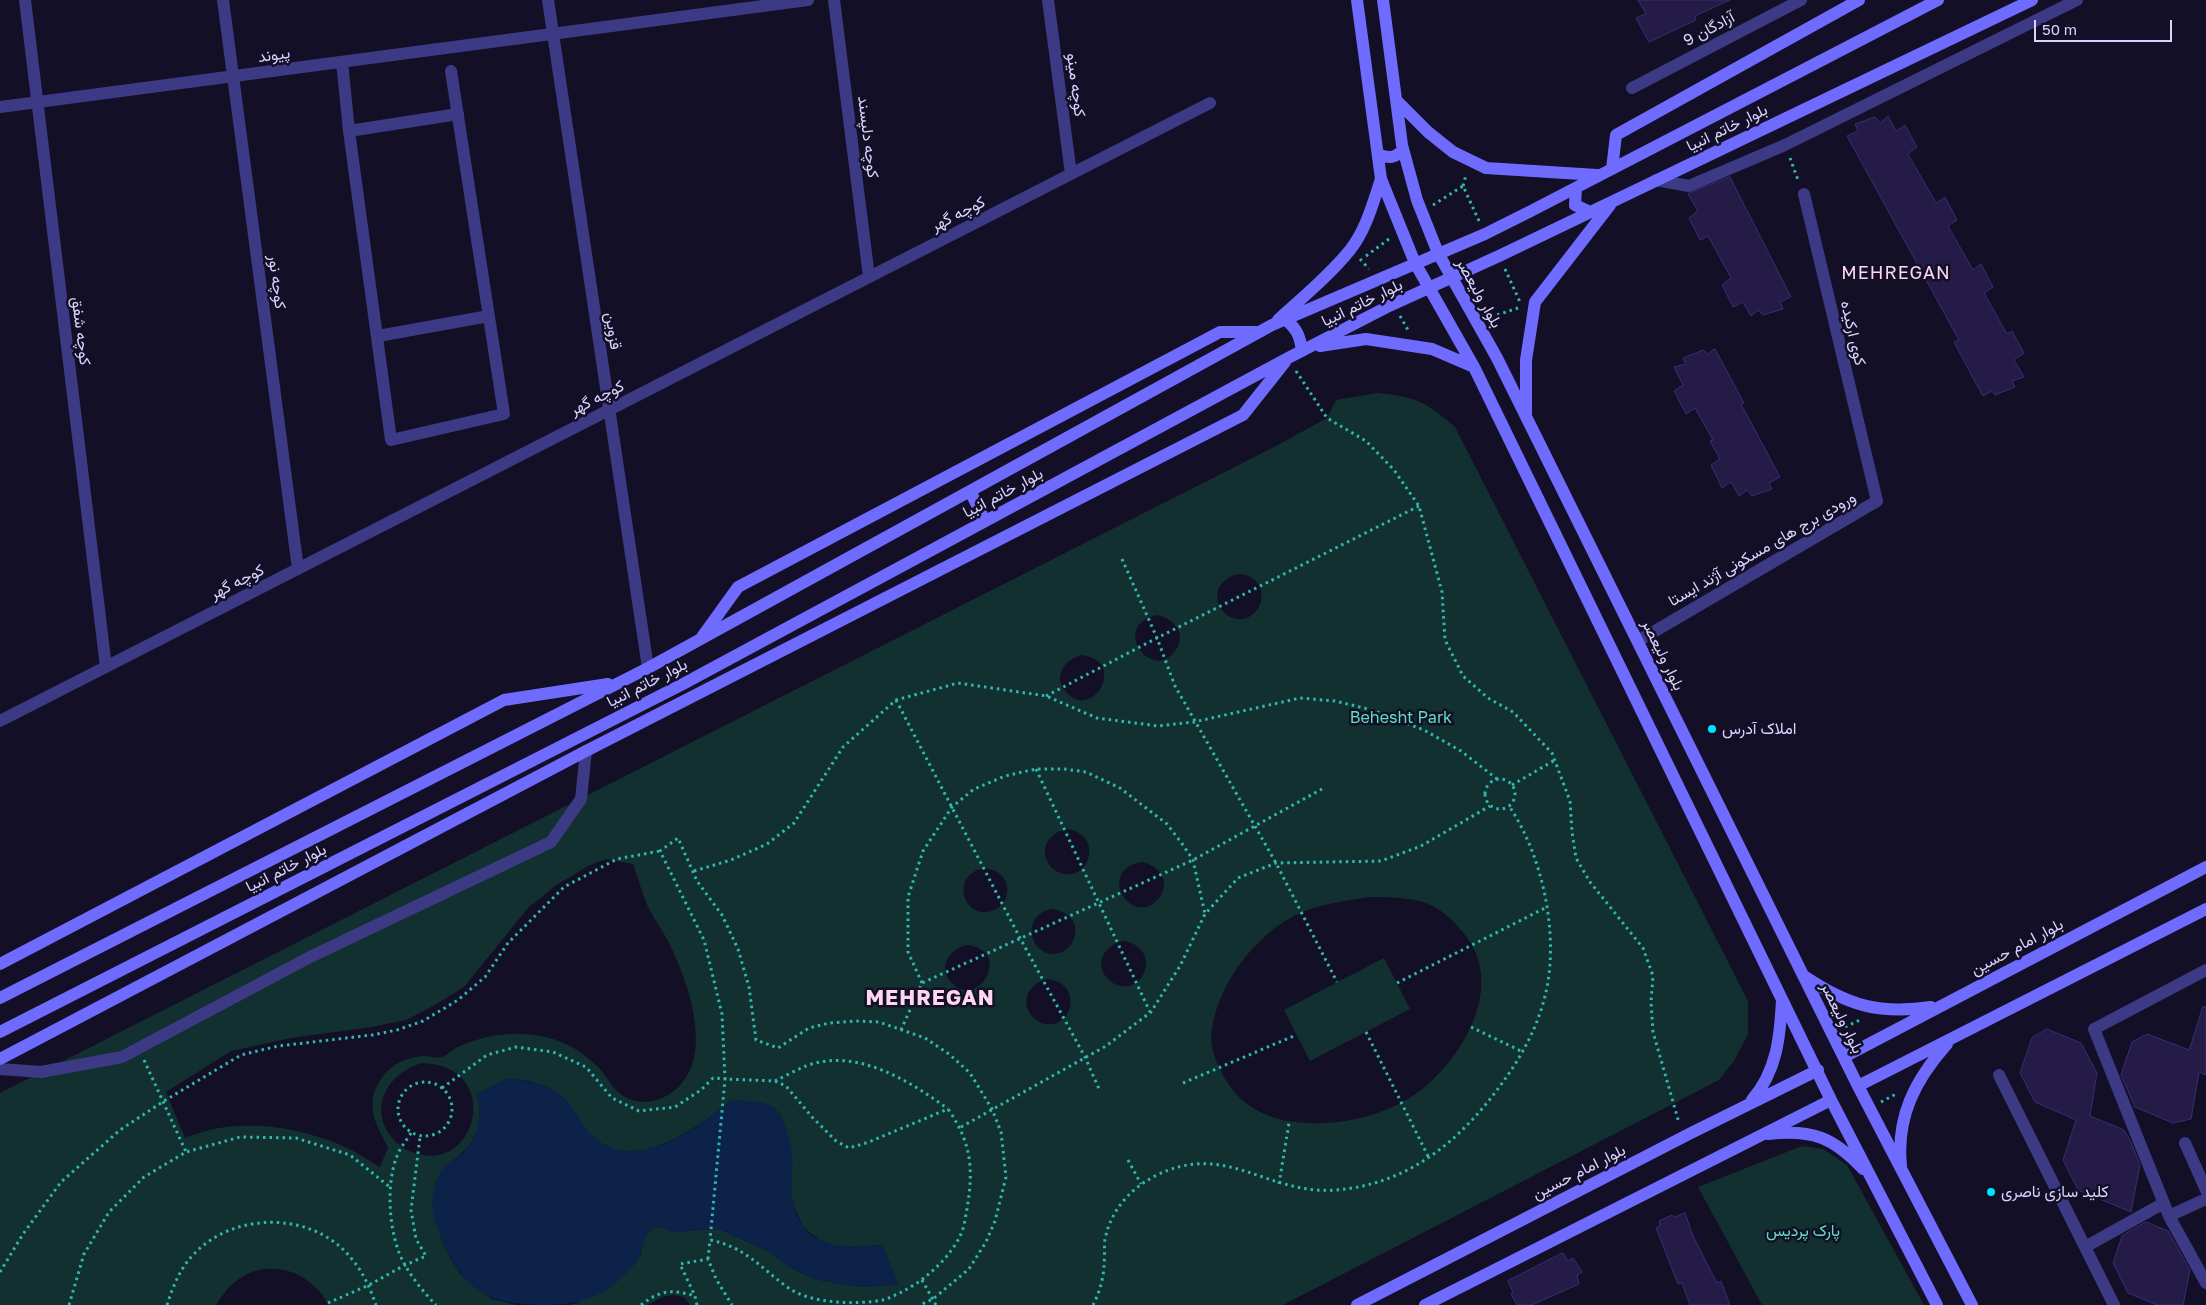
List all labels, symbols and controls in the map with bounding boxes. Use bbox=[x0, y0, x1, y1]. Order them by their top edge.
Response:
street label: آزادگان 9 bbox=[1680, 8, 1738, 50]
scale bar bbox=[2036, 10, 2174, 42]
text: 50 m bbox=[2042, 20, 2077, 38]
street label: پیوند bbox=[257, 43, 291, 67]
street label: کوچه مینو bbox=[1063, 52, 1089, 118]
street label: کوچه دلپسند bbox=[853, 95, 883, 179]
street label: بلوار خاتم انبیا bbox=[1683, 100, 1771, 156]
street label: کوچه گهر bbox=[928, 192, 988, 236]
street label: کوچه نور bbox=[264, 254, 290, 310]
street label: بلوار ولیعصر bbox=[1452, 255, 1506, 331]
district label: MEHREGAN bbox=[1840, 262, 1952, 284]
street label: بلوار خاتم انبیا bbox=[1318, 275, 1406, 331]
street label: کوچه شفق bbox=[67, 296, 95, 366]
street label: کوی ارکیده bbox=[1836, 299, 1870, 367]
street label: قزوین bbox=[601, 311, 625, 351]
street label: کوچه گهر bbox=[567, 376, 627, 420]
street label: بلوار خاتم انبیا bbox=[960, 464, 1046, 522]
street label: ورودی برج های مسکونی آژند ایستا bbox=[1665, 487, 1859, 611]
street label: کوچه گهر bbox=[207, 560, 267, 604]
street label: بلوار ولیعصر bbox=[1638, 616, 1688, 694]
street label: بلوار خاتم انبیا bbox=[603, 654, 691, 712]
park label: Behesht Park bbox=[1350, 708, 1452, 728]
place label: املاک آدرس bbox=[1722, 719, 1796, 739]
marker: املاک آدرس bbox=[1706, 723, 1718, 735]
street label: بلوار خاتم انبیا bbox=[242, 839, 330, 897]
street label: بلوار امام حسین bbox=[1967, 915, 2067, 979]
street label: بلوار ولیعصر bbox=[1817, 979, 1867, 1057]
district label: MEHREGAN bbox=[864, 985, 996, 1011]
street label: بلوار امام حسین bbox=[1529, 1140, 1629, 1204]
place label: کلید سازی ناصری bbox=[2001, 1182, 2109, 1202]
marker: کلید سازی ناصری bbox=[1985, 1186, 1997, 1198]
park label: پارک پردیس bbox=[1766, 1221, 1840, 1241]

